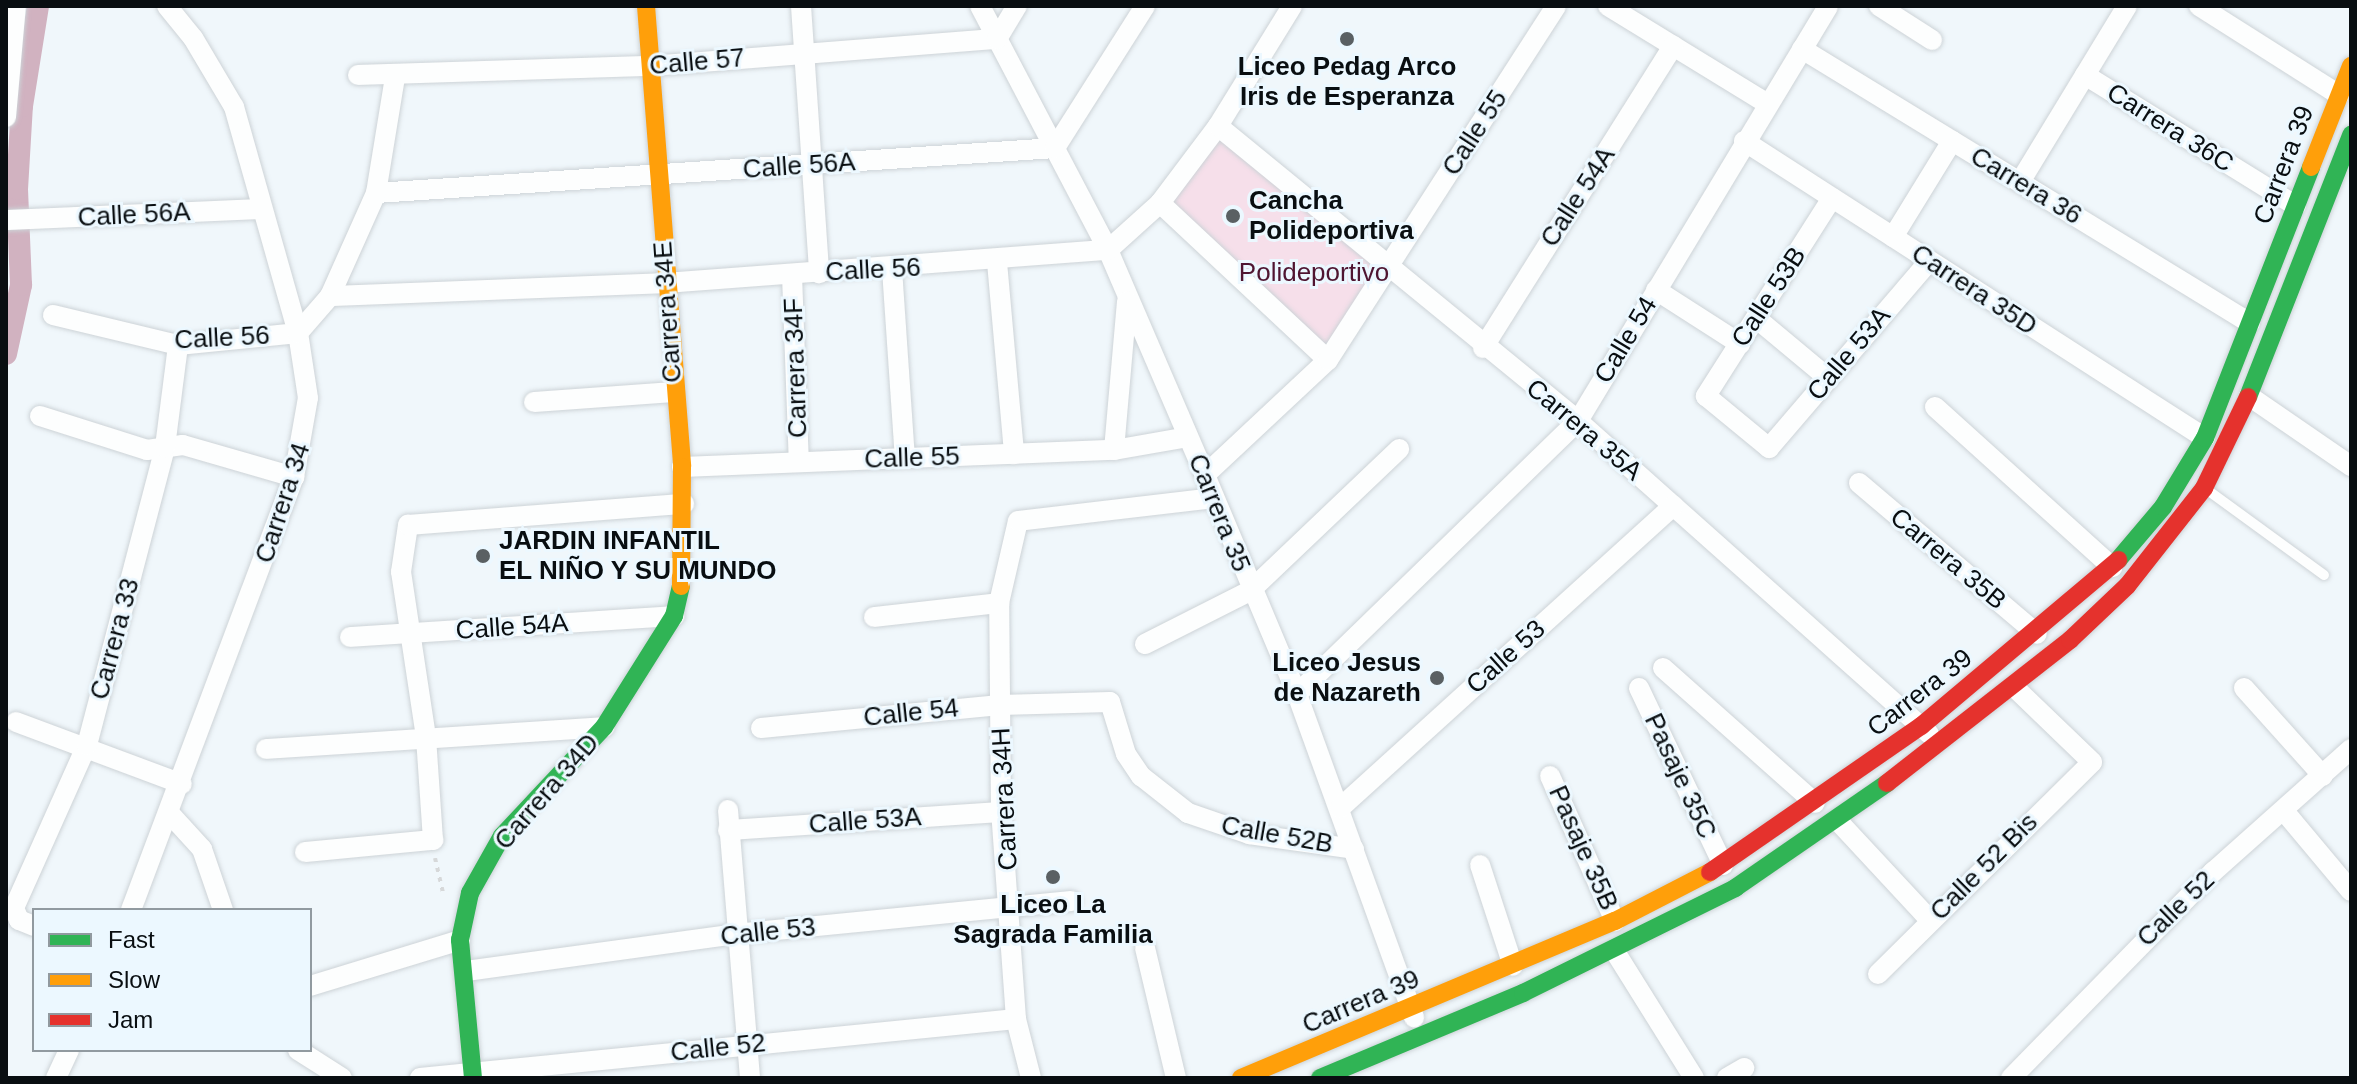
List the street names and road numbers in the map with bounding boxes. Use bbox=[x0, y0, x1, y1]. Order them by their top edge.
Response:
street label: Calle 57 bbox=[648, 42, 746, 82]
street label: Carrera 36C bbox=[2101, 77, 2239, 179]
street label: Calle 55 bbox=[1436, 85, 1514, 181]
street label: Carrera 39 bbox=[2247, 101, 2321, 229]
street label: Calle 54A bbox=[1534, 141, 1622, 253]
street label: Carrera 36 bbox=[1965, 141, 2087, 231]
street label: Calle 56A bbox=[742, 147, 856, 185]
street label: Calle 56A bbox=[77, 196, 191, 234]
street label: Carrera 35D bbox=[1906, 238, 2042, 342]
street label: Carrera 34E bbox=[647, 240, 689, 384]
street label: Calle 53B bbox=[1725, 241, 1813, 353]
street label: Calle 56 bbox=[825, 252, 921, 288]
street label: Calle 54 bbox=[1588, 291, 1664, 389]
street label: Carrera 34F bbox=[778, 297, 814, 439]
street label: Calle 53A bbox=[1801, 301, 1897, 407]
street label: Calle 56 bbox=[174, 320, 270, 356]
street label: Carrera 35A bbox=[1520, 373, 1648, 487]
street label: Carrera 34 bbox=[249, 439, 317, 567]
street label: Calle 55 bbox=[864, 441, 960, 475]
street label: Carrera 35 bbox=[1181, 450, 1257, 576]
street label: Carrera 35B bbox=[1884, 502, 2012, 616]
street label: Carrera 33 bbox=[84, 575, 146, 703]
street label: Calle 54A bbox=[455, 608, 569, 646]
street label: Calle 53 bbox=[1460, 613, 1552, 701]
street label: Carrera 39 bbox=[1861, 642, 1979, 744]
street label: Calle 54 bbox=[862, 692, 960, 734]
street label: Pasaje 35C bbox=[1637, 708, 1723, 844]
street label: Carrera 34H bbox=[986, 727, 1024, 871]
street label: Carrera 34D bbox=[488, 728, 606, 856]
street label: Pasaje 35B bbox=[1542, 781, 1624, 915]
street label: Calle 53A bbox=[808, 802, 922, 840]
street label: Calle 52 Bis bbox=[1924, 807, 2044, 927]
street label: Calle 52B bbox=[1219, 810, 1335, 860]
street label: Calle 52 bbox=[2131, 865, 2221, 953]
street label: Calle 53 bbox=[719, 911, 817, 953]
street label: Carrera 39 bbox=[1298, 963, 1424, 1041]
street label: Calle 52 bbox=[669, 1027, 767, 1069]

